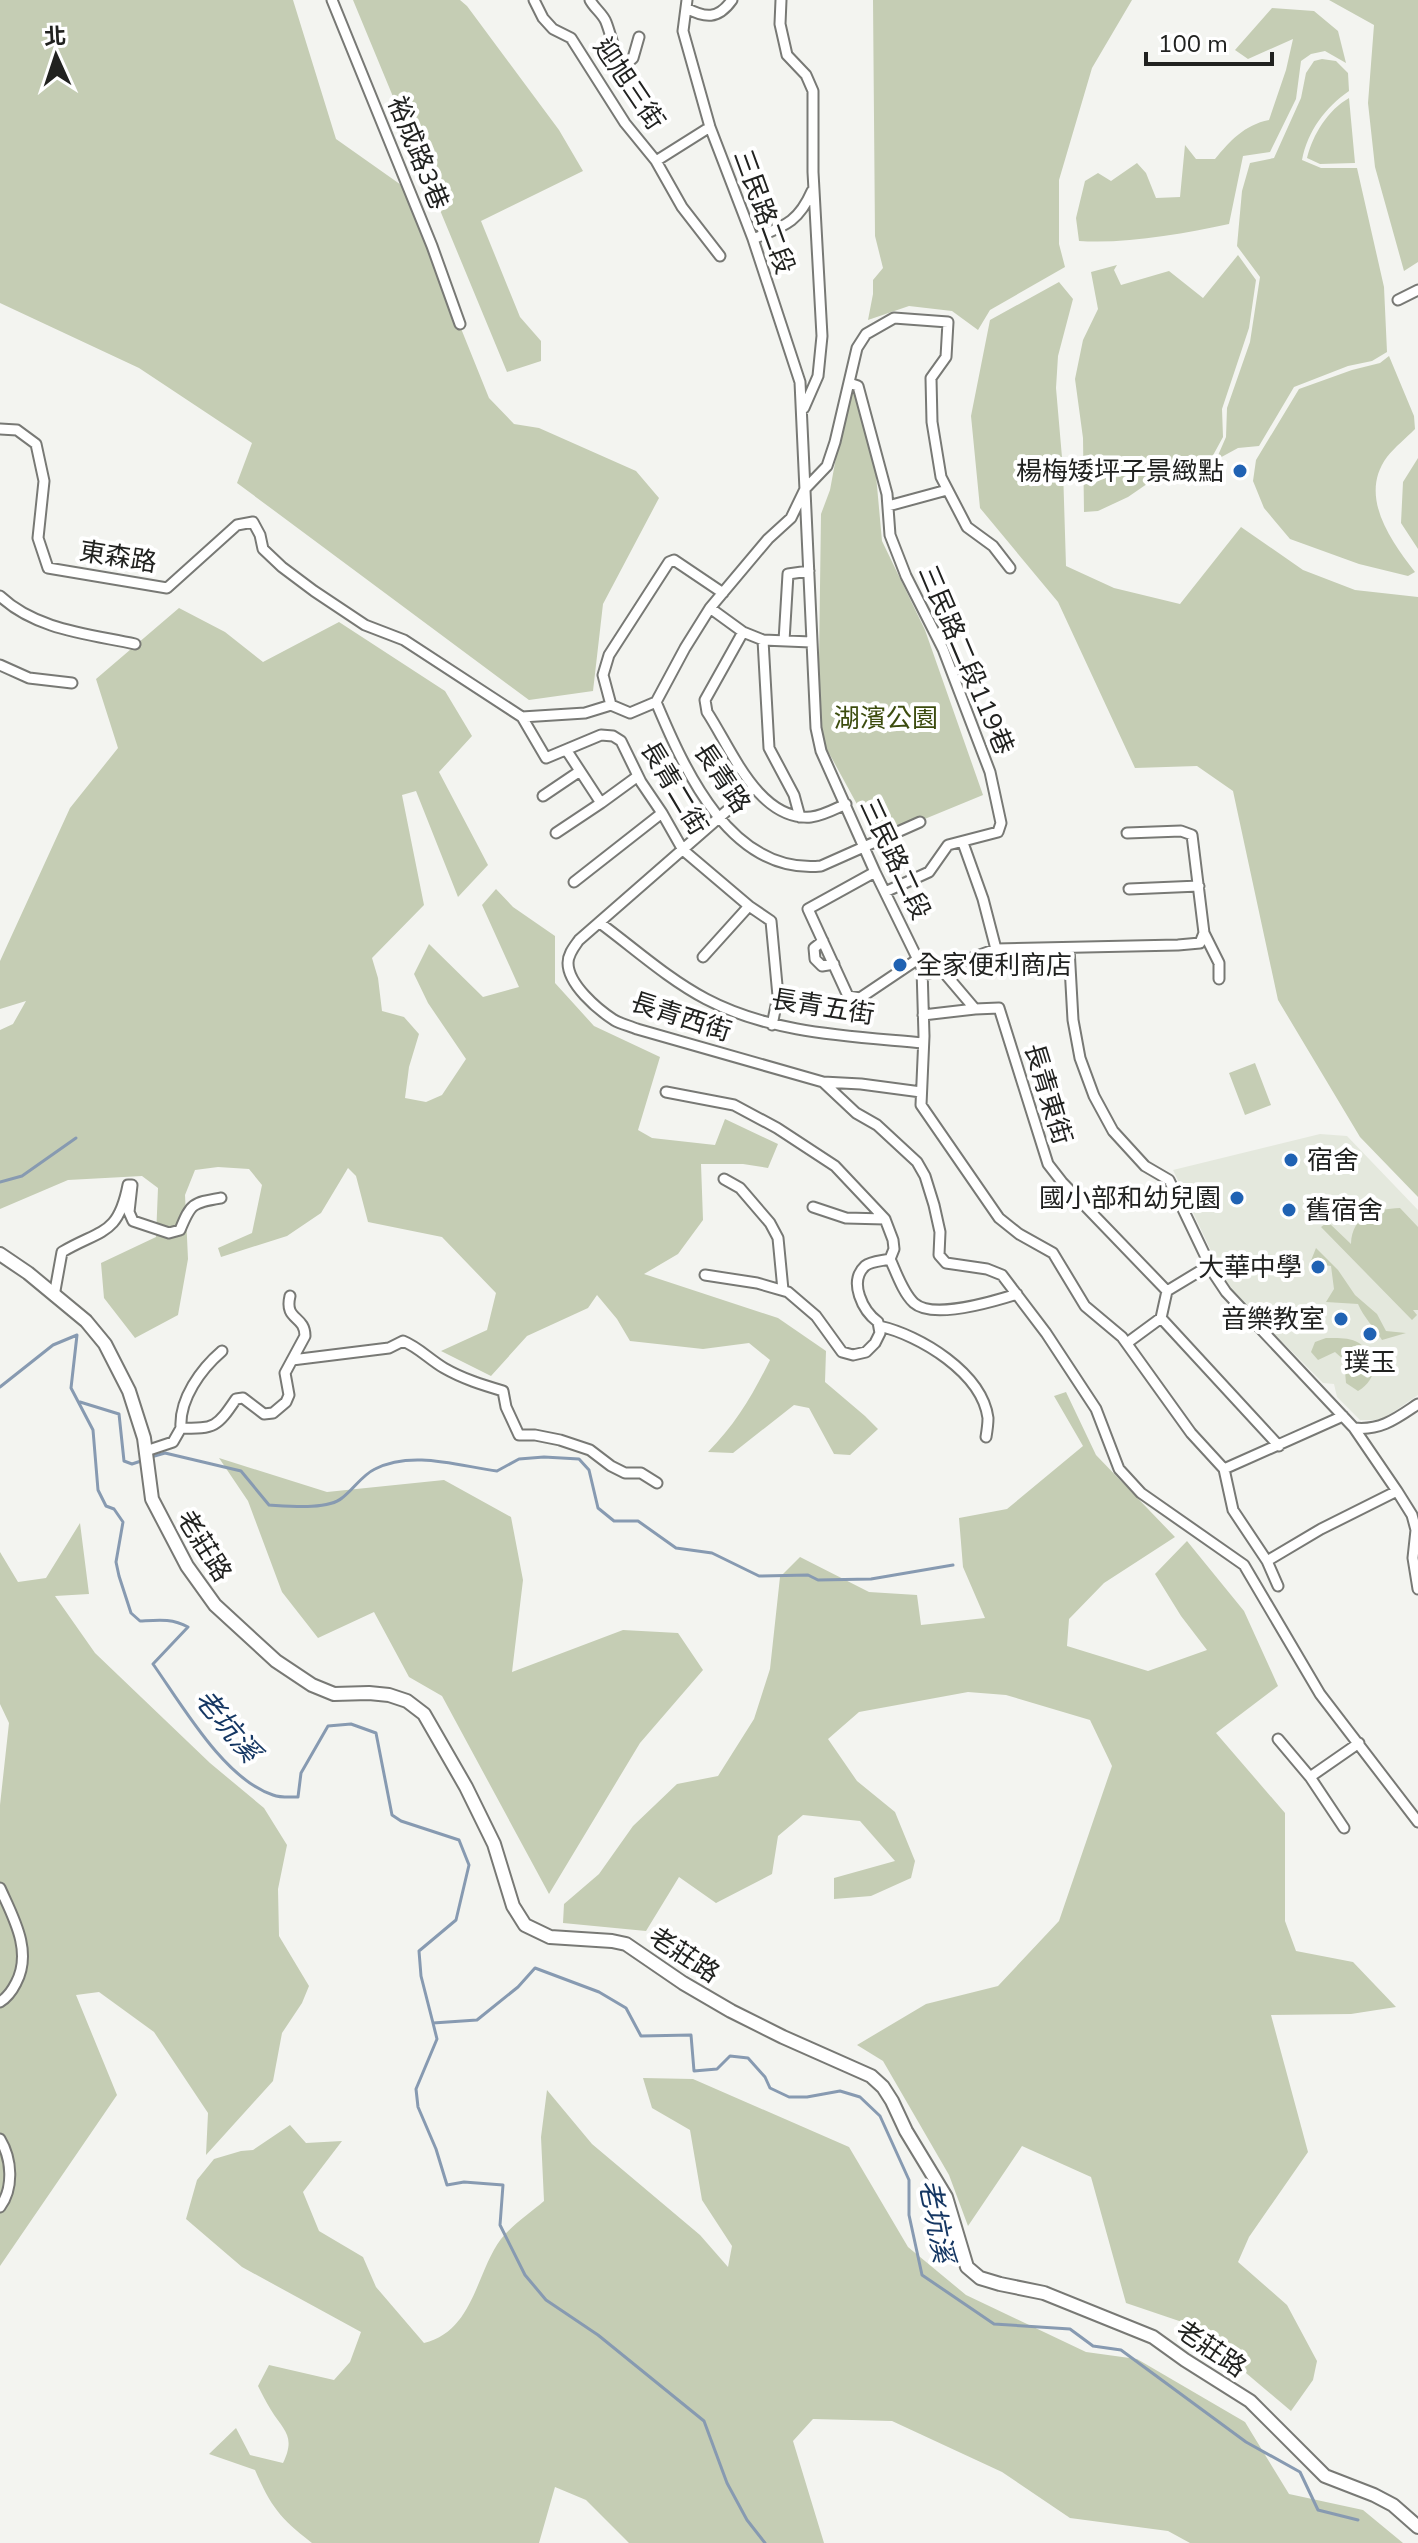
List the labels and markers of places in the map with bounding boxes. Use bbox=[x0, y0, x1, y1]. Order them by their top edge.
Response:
place label: 楊梅矮坪子景緻點 bbox=[1016, 454, 1224, 489]
marker: 楊梅矮坪子景緻點 bbox=[1231, 462, 1249, 480]
place label: 全家便利商店 bbox=[916, 948, 1072, 983]
marker: 全家便利商店 bbox=[891, 956, 909, 974]
place label: 宿舍 bbox=[1307, 1143, 1359, 1178]
marker: 宿舍 bbox=[1282, 1151, 1300, 1169]
place label: 國小部和幼兒園 bbox=[1039, 1181, 1221, 1216]
marker: 國小部和幼兒園 bbox=[1228, 1189, 1246, 1207]
place label: 舊宿舍 bbox=[1305, 1193, 1383, 1228]
marker: 舊宿舍 bbox=[1280, 1201, 1298, 1219]
place label: 大華中學 bbox=[1198, 1250, 1302, 1285]
marker: 大華中學 bbox=[1309, 1258, 1327, 1276]
place label: 音樂教室 bbox=[1221, 1302, 1325, 1337]
marker: 音樂教室 bbox=[1332, 1310, 1350, 1328]
marker: 璞玉 bbox=[1361, 1325, 1379, 1343]
place label: 璞玉 bbox=[1344, 1345, 1396, 1380]

